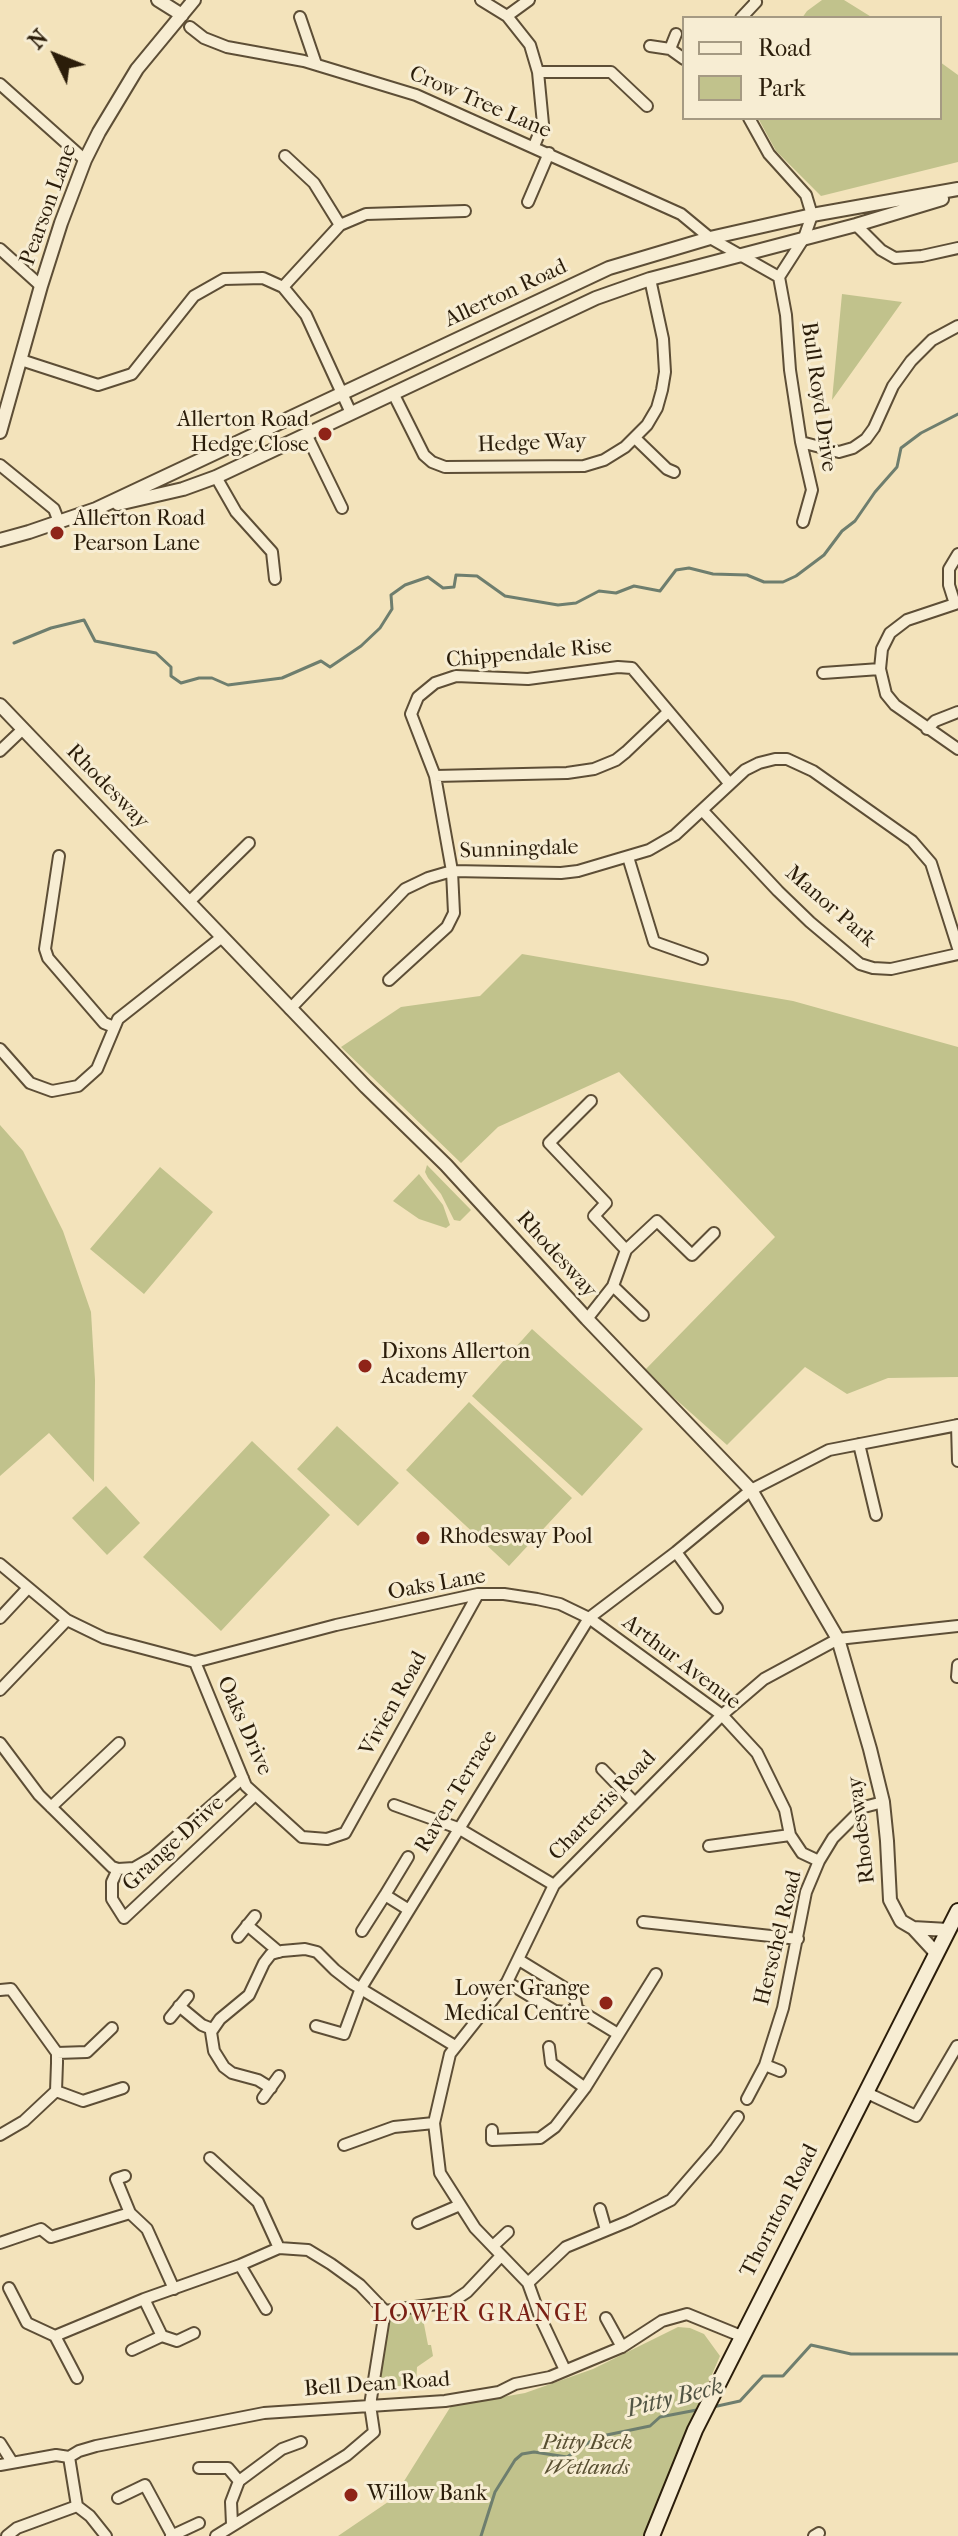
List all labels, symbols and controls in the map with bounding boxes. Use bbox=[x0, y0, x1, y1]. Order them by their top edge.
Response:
north arrow bbox=[16, 16, 96, 96]
legend bbox=[682, 16, 942, 120]
text: N bbox=[23, 25, 54, 55]
text: Road bbox=[758, 34, 811, 62]
street label: Crow Tree Lane bbox=[405, 61, 555, 145]
text: Park bbox=[758, 74, 806, 102]
street label: Pearson Lane bbox=[15, 141, 83, 269]
street label: Allerton Road bbox=[441, 254, 571, 334]
street label: Bull Royd Drive bbox=[794, 320, 842, 474]
place label: Allerton Road Hedge Close bbox=[177, 408, 309, 460]
marker: Allerton Road Hedge Close bbox=[316, 425, 334, 443]
street label: Hedge Way bbox=[477, 429, 587, 459]
place label: Allerton Road Pearson Lane bbox=[73, 507, 205, 558]
marker: Allerton Road Pearson Lane bbox=[48, 524, 66, 542]
street label: Chippendale Rise bbox=[445, 634, 613, 674]
street label: Rhodesway bbox=[60, 739, 154, 835]
street label: Sunningdale bbox=[459, 835, 579, 865]
street label: Manor Park bbox=[779, 860, 881, 954]
street label: Rhodesway bbox=[510, 1206, 602, 1304]
place label: Dixons Allerton Academy bbox=[381, 1340, 530, 1392]
marker: Dixons Allerton Academy bbox=[356, 1357, 374, 1375]
place label: Rhodesway Pool bbox=[439, 1525, 593, 1551]
marker: Rhodesway Pool bbox=[414, 1529, 432, 1547]
street label: Oaks Lane bbox=[386, 1563, 488, 1607]
street label: Arthur Avenue bbox=[617, 1610, 745, 1716]
street label: Vivien Road bbox=[355, 1647, 433, 1761]
street label: Oaks Drive bbox=[210, 1672, 278, 1780]
street label: Raven Terrace bbox=[410, 1726, 504, 1858]
street label: Charteris Road bbox=[544, 1745, 662, 1867]
street label: Rhodesway bbox=[842, 1775, 882, 1885]
street label: Grange Drive bbox=[118, 1790, 230, 1898]
street label: Herschel Road bbox=[750, 1868, 808, 2008]
place label: Lower Grange Medical Centre bbox=[444, 1977, 590, 2028]
marker: Lower Grange Medical Centre bbox=[597, 1994, 615, 2012]
street label: Thornton Road bbox=[735, 2140, 825, 2282]
district label: LOWER GRANGE bbox=[372, 2301, 590, 2329]
street label: Bell Dean Road bbox=[303, 2367, 451, 2403]
water label: Pitty Beck bbox=[623, 2373, 727, 2425]
park label: Pitty Beck Wetlands bbox=[541, 2431, 633, 2482]
place label: Willow Bank bbox=[367, 2482, 487, 2508]
marker: Willow Bank bbox=[342, 2486, 360, 2504]

